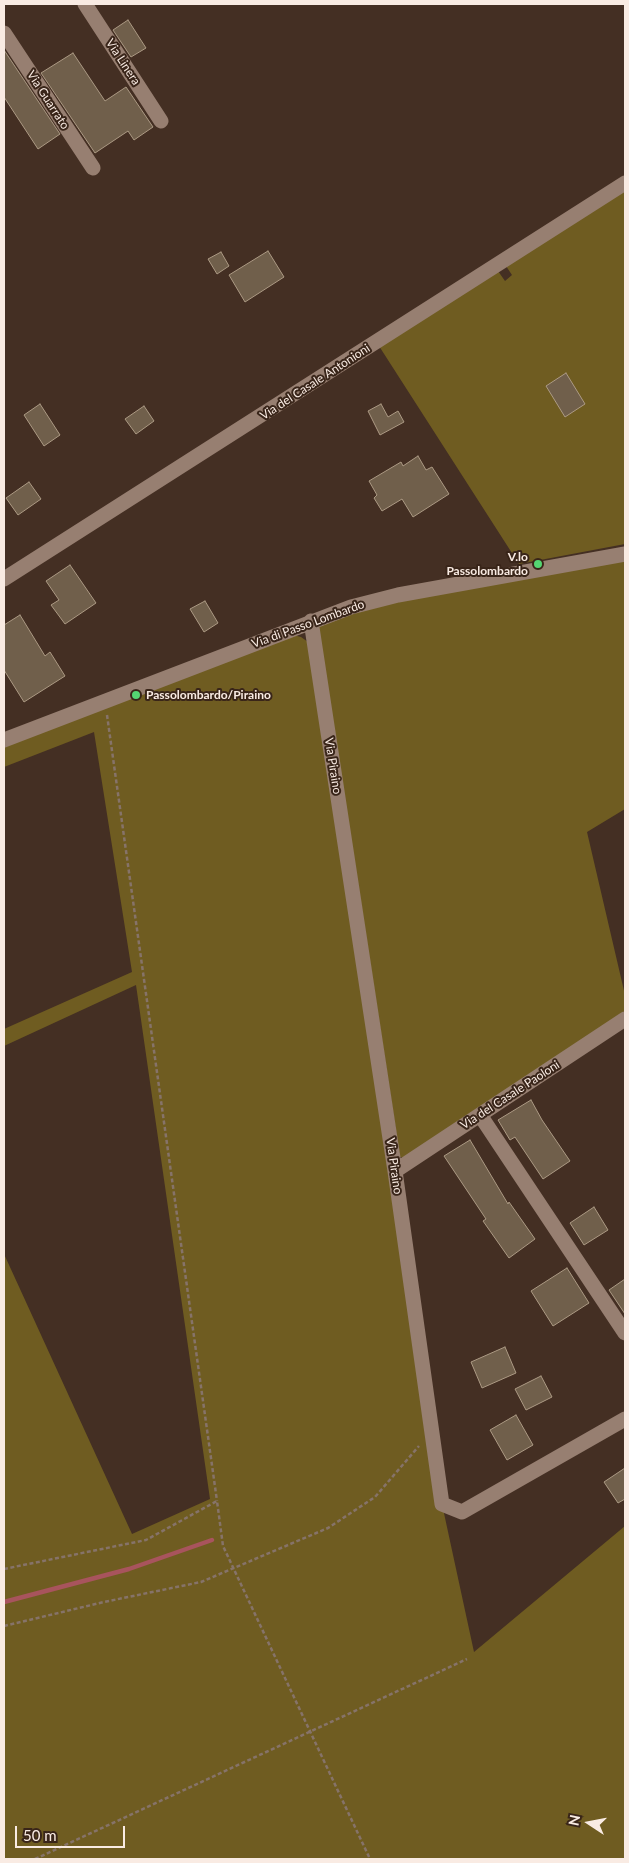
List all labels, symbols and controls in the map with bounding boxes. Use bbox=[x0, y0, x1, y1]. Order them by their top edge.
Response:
street label: Via Linera bbox=[103, 36, 143, 88]
street label: Via Guarrato bbox=[24, 68, 72, 132]
street label: Via del Casale Antonioni bbox=[257, 341, 373, 423]
place label: V.lo Passolombardo bbox=[446, 550, 528, 578]
marker: V.lo Passolombardo bbox=[532, 558, 544, 570]
street label: Via di Passo Lombardo bbox=[250, 597, 366, 651]
place label: Passolombardo/Piraino bbox=[146, 688, 271, 702]
marker: Passolombardo/Piraino bbox=[130, 689, 142, 701]
street label: Via Piraino bbox=[321, 737, 345, 795]
street label: Via del Casale Paoloni bbox=[458, 1058, 562, 1132]
street label: Via Piraino bbox=[383, 1137, 405, 1195]
north arrow bbox=[564, 1798, 614, 1848]
text: N bbox=[564, 1813, 583, 1827]
scale bar bbox=[18, 1816, 128, 1848]
text: 50 m bbox=[23, 1826, 57, 1844]

